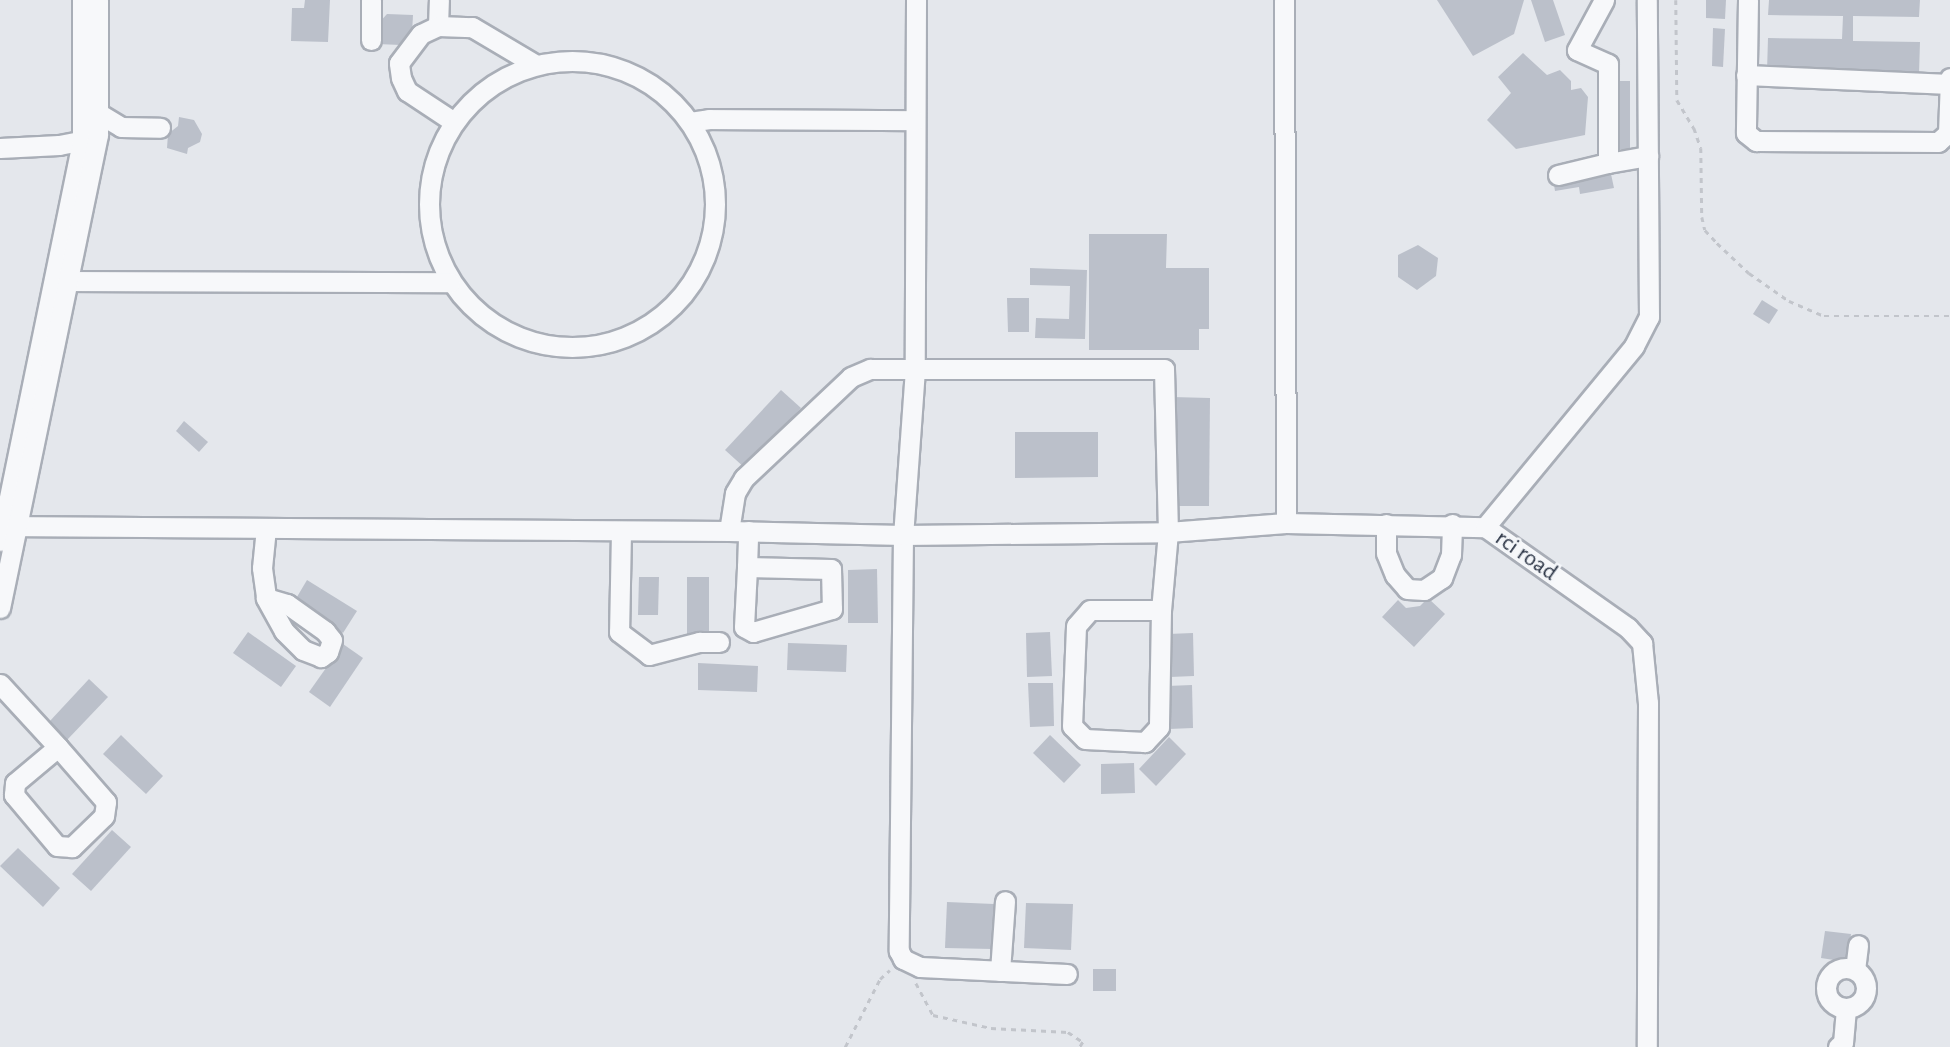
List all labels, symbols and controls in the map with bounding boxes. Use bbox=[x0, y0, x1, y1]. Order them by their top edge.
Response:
street label: rci road bbox=[1489, 524, 1563, 588]

